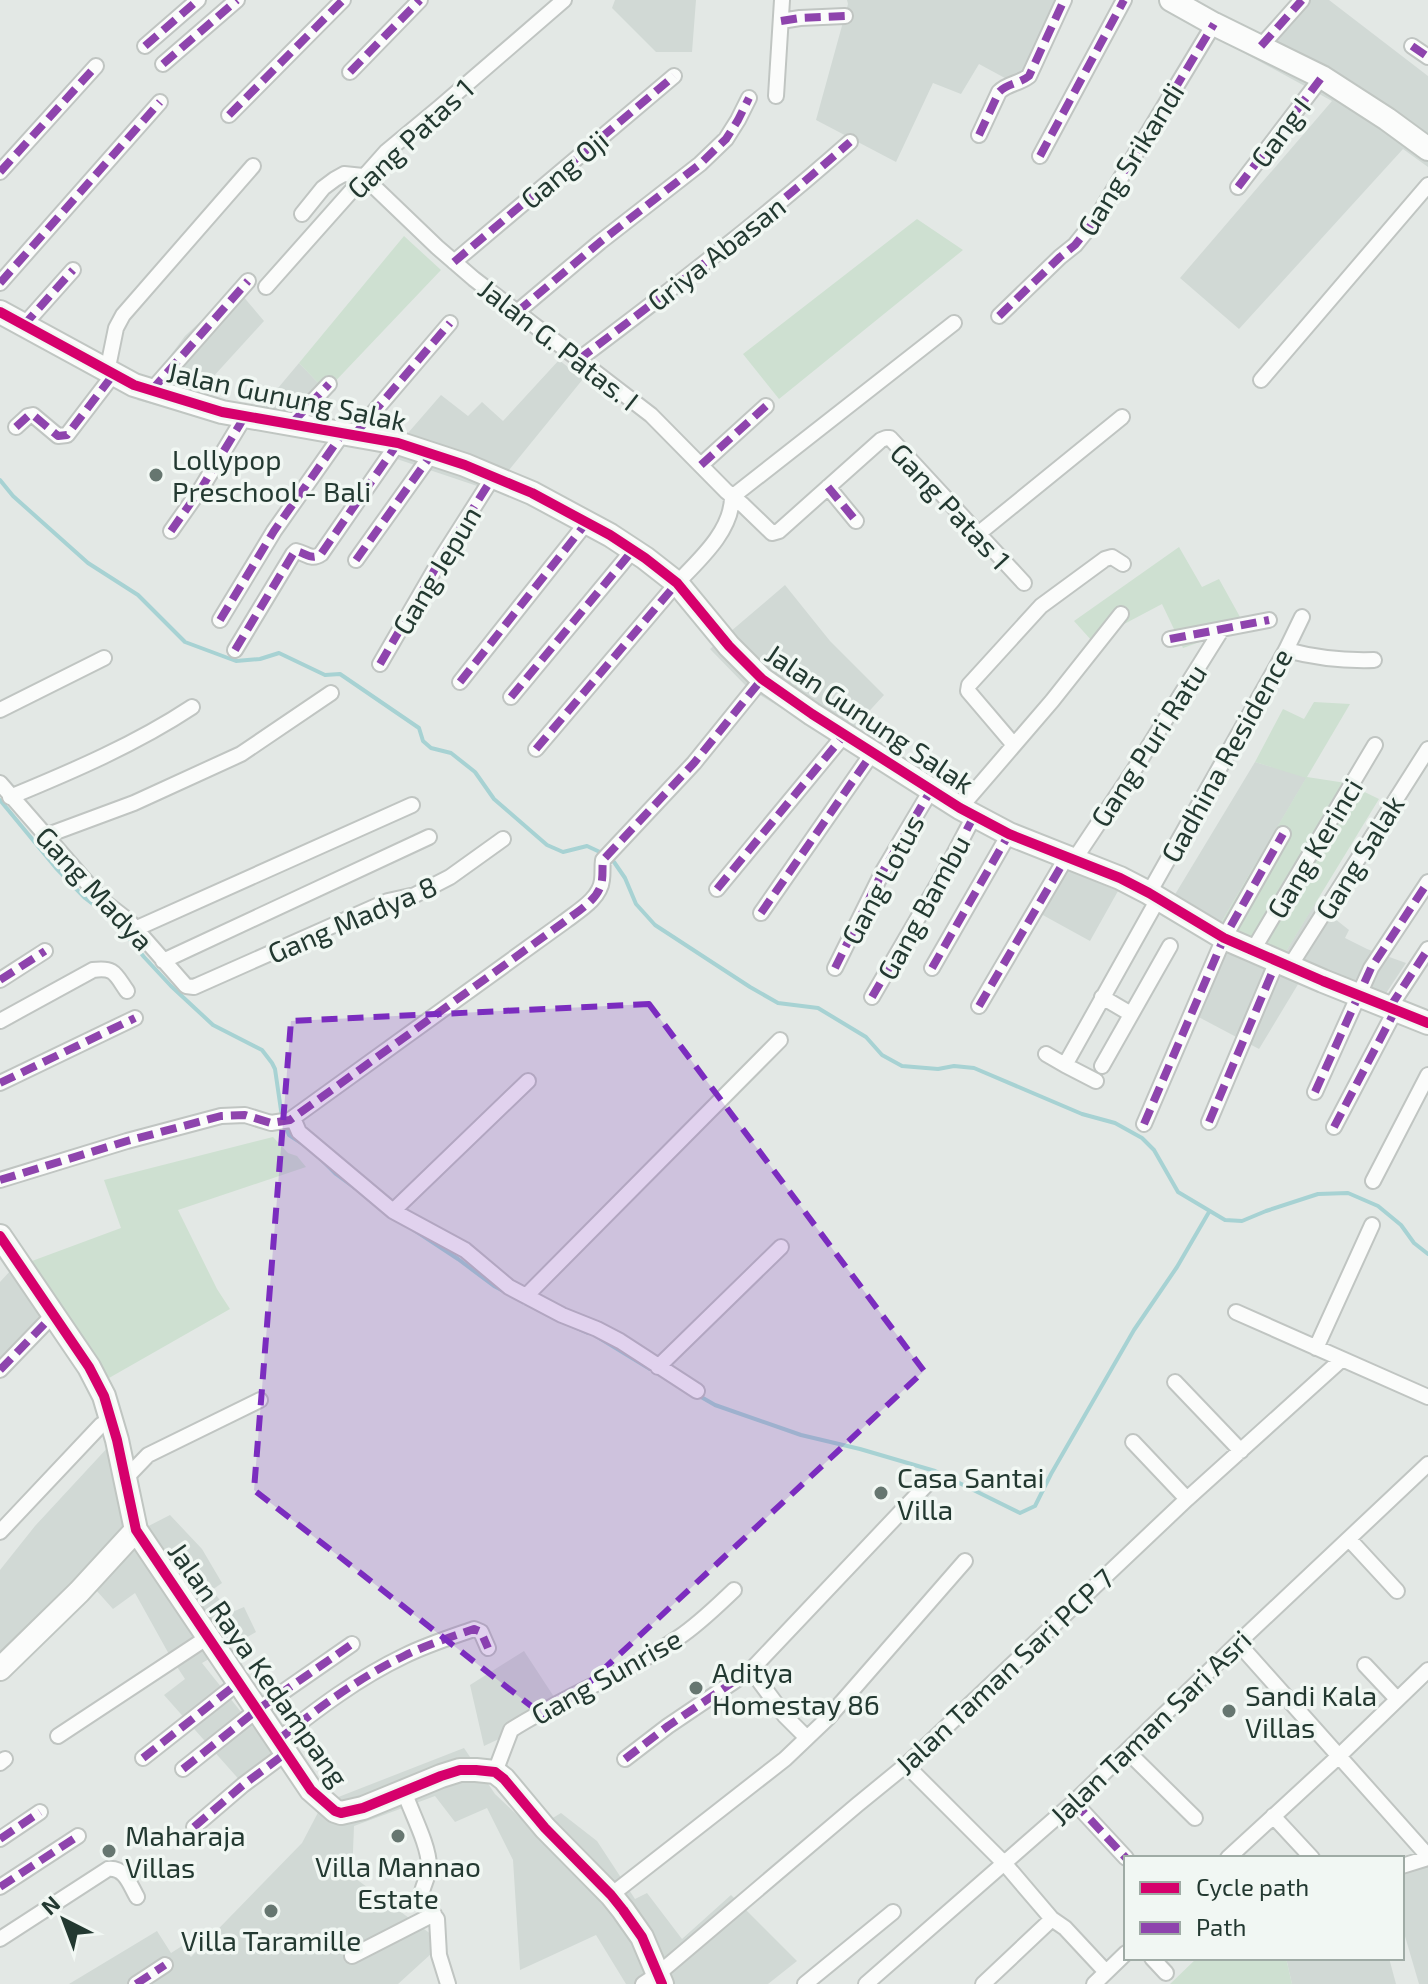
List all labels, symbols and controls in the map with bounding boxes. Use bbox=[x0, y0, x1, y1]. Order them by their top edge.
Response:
street label: Gang Patas 1 bbox=[340, 71, 480, 205]
street label: Gang Srikandi bbox=[1070, 76, 1190, 242]
street label: Gang I bbox=[1243, 90, 1317, 174]
street label: Gang Oji bbox=[513, 123, 615, 215]
street label: Griya Abasan bbox=[640, 189, 792, 317]
street label: Jalan G. Patas. I bbox=[472, 271, 646, 417]
street label: Jalan Gunung Salak bbox=[164, 354, 410, 438]
street label: Gang Patas 1 bbox=[884, 436, 1018, 576]
place label: Lollypop Preschool - Bali bbox=[172, 442, 371, 508]
marker: Lollypop Preschool - Bali bbox=[147, 466, 165, 484]
street label: Gang Jepun bbox=[384, 500, 488, 640]
street label: Jalan Gunung Salak bbox=[759, 636, 981, 800]
street label: Gadhina Residence bbox=[1153, 642, 1299, 868]
street label: Gang Puri Ratu bbox=[1083, 657, 1213, 833]
street label: Gang Kerinci bbox=[1259, 772, 1369, 924]
street label: Gang Salak bbox=[1307, 789, 1411, 925]
street label: Gang Lotus bbox=[834, 808, 930, 950]
street label: Gang Madya bbox=[29, 819, 161, 957]
street label: Gang Bambu bbox=[869, 829, 977, 985]
street label: Gang Madya 8 bbox=[262, 868, 442, 970]
place label: Casa Santai Villa bbox=[897, 1460, 1045, 1526]
marker: Casa Santai Villa bbox=[872, 1484, 890, 1502]
street label: Jalan Raya Kedampang bbox=[162, 1535, 357, 1793]
street label: Jalan Taman Sari PCP 7 bbox=[888, 1561, 1120, 1781]
street label: Gang Sunrise bbox=[525, 1621, 687, 1731]
street label: Jalan Taman Sari Asri bbox=[1042, 1622, 1258, 1832]
place label: Aditya Homestay 86 bbox=[712, 1655, 880, 1721]
place label: Sandi Kala Villas bbox=[1245, 1678, 1377, 1744]
marker: Aditya Homestay 86 bbox=[687, 1679, 705, 1697]
marker: Sandi Kala Villas bbox=[1220, 1702, 1238, 1720]
place label: Maharaja Villas bbox=[125, 1818, 246, 1884]
marker: Villa Mannao Estate bbox=[389, 1827, 407, 1845]
marker: Maharaja Villas bbox=[100, 1842, 118, 1860]
place label: Villa Mannao Estate bbox=[315, 1849, 481, 1915]
legend bbox=[1124, 1856, 1404, 1960]
text: Cycle path bbox=[1196, 1872, 1309, 1901]
north arrow bbox=[24, 1880, 104, 1960]
text: N bbox=[35, 1889, 65, 1919]
marker: Villa Taramille bbox=[262, 1902, 280, 1920]
text: Path bbox=[1196, 1912, 1246, 1941]
place label: Villa Taramille bbox=[181, 1923, 361, 1957]

